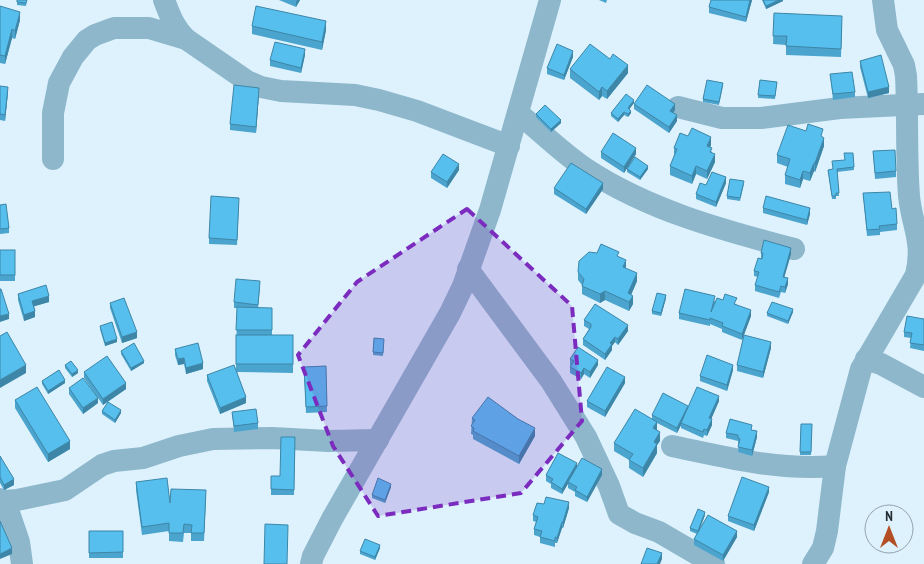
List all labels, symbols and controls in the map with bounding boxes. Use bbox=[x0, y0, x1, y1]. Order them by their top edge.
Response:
north arrow bbox=[864, 504, 914, 554]
text: N bbox=[885, 507, 893, 525]

